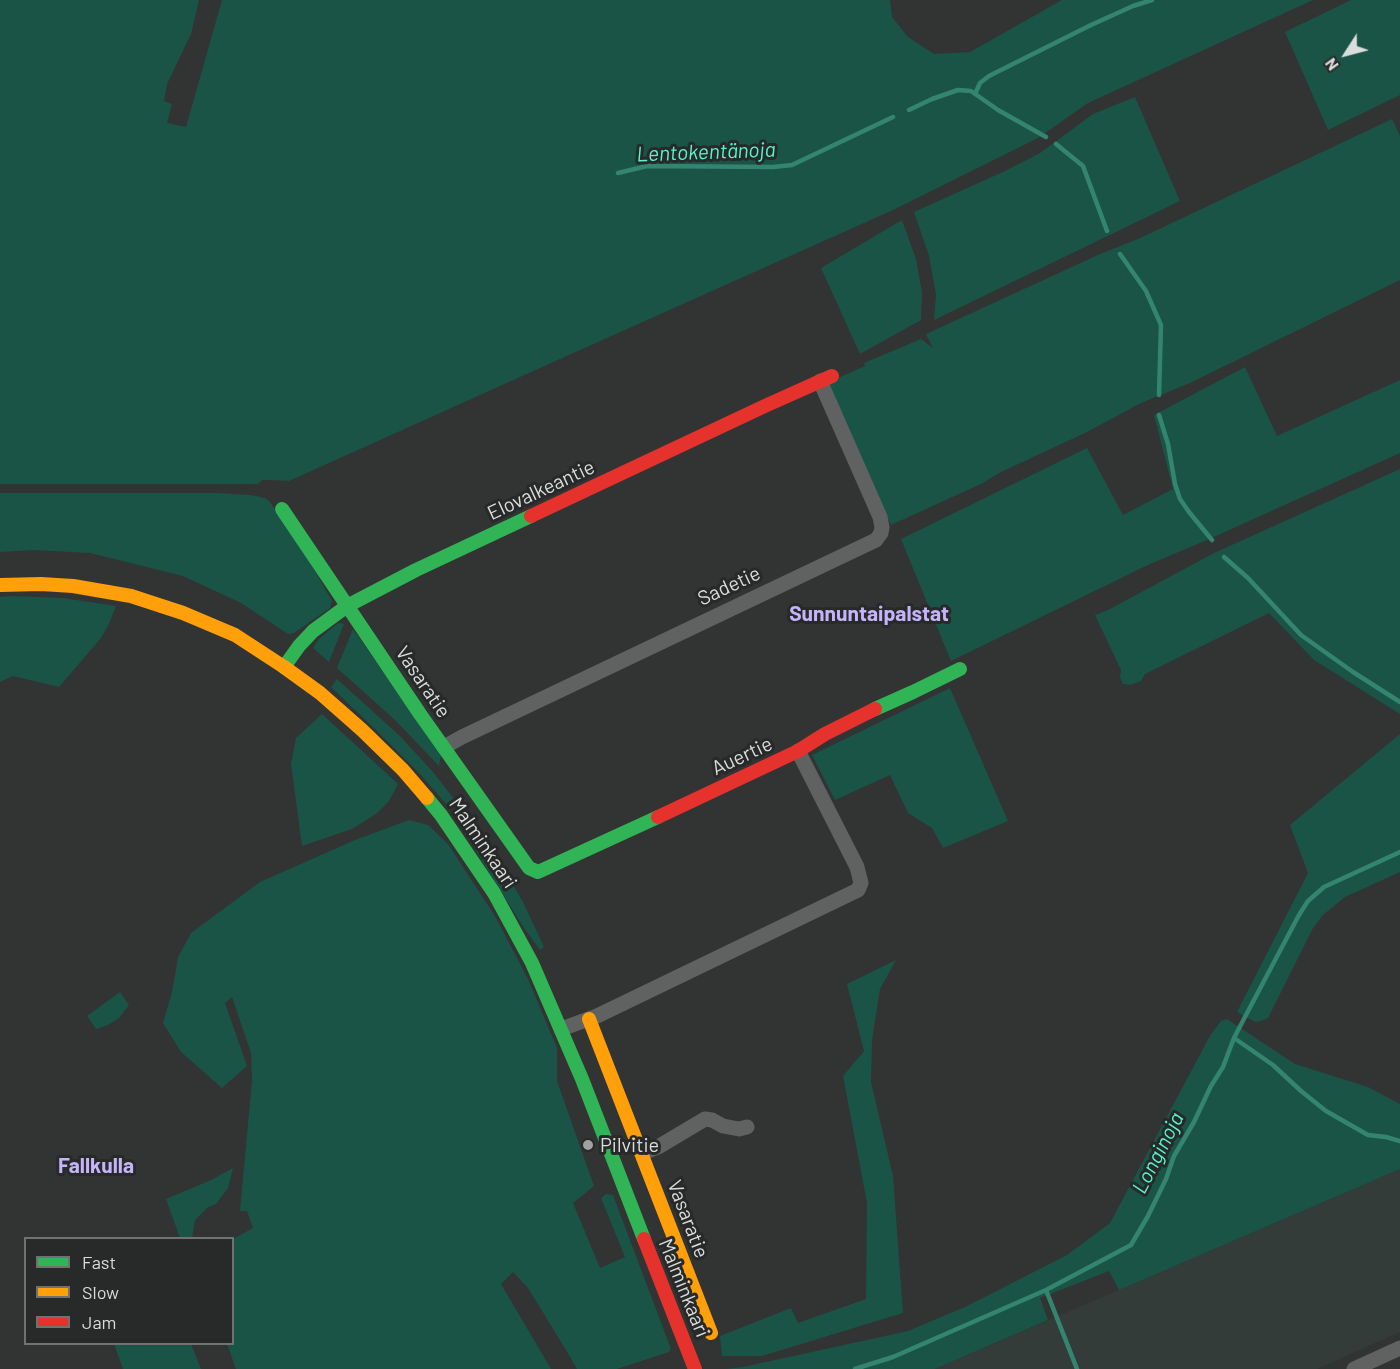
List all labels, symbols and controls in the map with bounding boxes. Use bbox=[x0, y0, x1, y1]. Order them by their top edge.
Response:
north arrow bbox=[1316, 24, 1376, 84]
text: N bbox=[1320, 55, 1342, 75]
water label: Lentokentänoja bbox=[636, 137, 776, 167]
street label: Elovalkeantie bbox=[484, 455, 598, 525]
street label: Sadetie bbox=[694, 561, 764, 611]
district label: Sunnuntaipalstat bbox=[789, 601, 949, 627]
street label: Vasaratie bbox=[390, 642, 456, 722]
street label: Auertie bbox=[708, 732, 776, 780]
street label: Malminkaari bbox=[444, 793, 522, 893]
water label: Longinoja bbox=[1127, 1108, 1189, 1198]
place label: Pilvitie bbox=[600, 1133, 659, 1157]
marker: Pilvitie bbox=[581, 1138, 595, 1152]
district label: Fallkulla bbox=[58, 1153, 134, 1179]
street label: Vasaratie bbox=[662, 1177, 714, 1261]
street label: Malminkaari bbox=[653, 1235, 715, 1341]
legend bbox=[24, 1237, 234, 1345]
text: Fast bbox=[82, 1251, 116, 1273]
text: Slow bbox=[82, 1281, 119, 1303]
text: Jam bbox=[82, 1311, 116, 1333]

